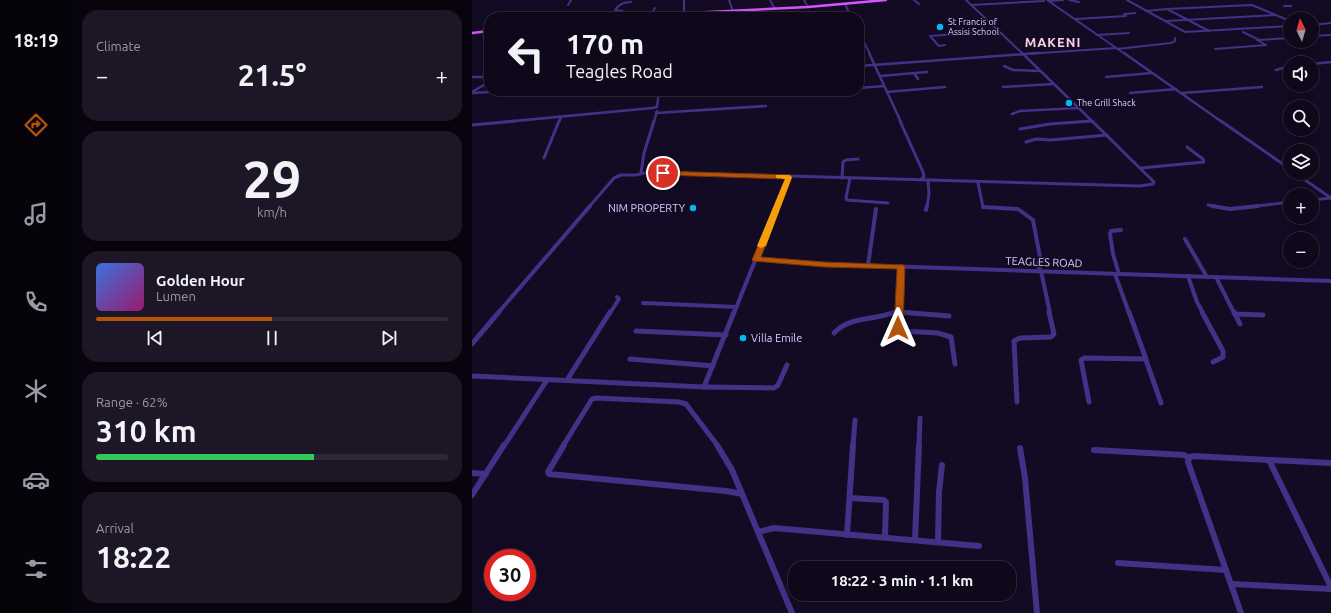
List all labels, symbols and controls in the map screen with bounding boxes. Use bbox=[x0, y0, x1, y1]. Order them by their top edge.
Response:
north arrow bbox=[1283, 12, 1319, 48]
map controls bbox=[1283, 12, 1319, 268]
place label: St Francis of Assisi School bbox=[948, 17, 1000, 37]
marker: St Francis of Assisi School bbox=[935, 22, 945, 32]
icon: left bbox=[500, 28, 552, 80]
text: 170 m bbox=[566, 28, 644, 59]
text: 18:19 bbox=[13, 30, 59, 50]
district label: MAKENI bbox=[1025, 35, 1081, 49]
text: Climate bbox=[96, 39, 141, 53]
button: sound bbox=[1283, 56, 1319, 92]
text: 21.5° bbox=[238, 58, 306, 92]
text: Teagles Road bbox=[566, 61, 673, 81]
text: − bbox=[96, 63, 108, 88]
text: + bbox=[436, 63, 448, 88]
marker: The Grill Shack bbox=[1064, 98, 1074, 108]
place label: The Grill Shack bbox=[1077, 98, 1136, 108]
button: search bbox=[1283, 100, 1319, 136]
icon: directions bbox=[22, 111, 50, 139]
button: layers bbox=[1283, 144, 1319, 180]
text: 29 bbox=[243, 150, 301, 208]
pin bbox=[646, 156, 680, 190]
icon: arrive bbox=[652, 162, 674, 184]
button: + bbox=[1283, 188, 1319, 224]
icon: music bbox=[22, 200, 50, 228]
place label: NIM PROPERTY bbox=[608, 202, 686, 214]
marker: NIM PROPERTY bbox=[688, 203, 698, 213]
text: km/h bbox=[257, 205, 287, 219]
button: − bbox=[1283, 232, 1319, 268]
street label: TEAGLES ROAD bbox=[1005, 255, 1083, 269]
text: Golden Hour bbox=[156, 272, 245, 289]
icon: phone bbox=[22, 288, 50, 316]
text: Lumen bbox=[156, 289, 196, 303]
position arrow bbox=[877, 307, 919, 349]
icon: previous bbox=[144, 327, 166, 349]
icon: pause bbox=[261, 327, 283, 349]
icon: next bbox=[378, 327, 400, 349]
place label: Villa Emile bbox=[751, 332, 802, 344]
marker: Villa Emile bbox=[738, 333, 748, 343]
icon: climate bbox=[22, 377, 50, 405]
text: Range · 62% bbox=[96, 395, 168, 409]
text: 310 km bbox=[96, 414, 197, 448]
icon: car bbox=[22, 466, 50, 494]
text: Arrival bbox=[96, 521, 134, 535]
text: 18:22 bbox=[96, 540, 171, 574]
speed limit sign: 30 bbox=[484, 549, 536, 601]
icon: filters bbox=[22, 555, 50, 583]
text: 18:22 · 3 min · 1.1 km bbox=[831, 572, 973, 589]

